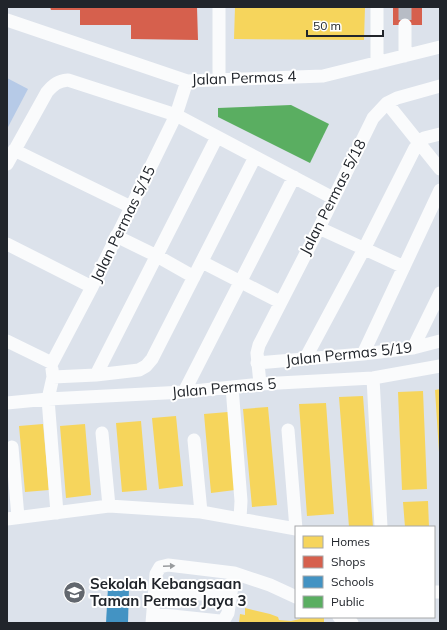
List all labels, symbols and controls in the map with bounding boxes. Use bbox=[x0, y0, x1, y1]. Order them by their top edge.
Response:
scale bar bbox=[307, 12, 383, 38]
text: 50 m bbox=[313, 18, 341, 33]
street label: Jalan Permas 4 bbox=[191, 66, 297, 89]
street label: Jalan Permas 5/18 bbox=[295, 136, 370, 258]
street label: Jalan Permas 5/15 bbox=[86, 163, 159, 285]
street label: Jalan Permas 5/19 bbox=[285, 337, 413, 370]
street label: Jalan Permas 5 bbox=[171, 373, 277, 402]
legend bbox=[295, 526, 435, 618]
text: Homes bbox=[331, 534, 370, 549]
text: Shops bbox=[331, 554, 366, 569]
one-way arrow bbox=[163, 563, 176, 569]
place label: Sekolah Kebangsaan Taman Permas Jaya 3 bbox=[90, 574, 247, 610]
text: Schools bbox=[331, 574, 374, 589]
school or university icon: Sekolah Kebangsaan Taman Permas Jaya 3 bbox=[61, 580, 87, 606]
text: Public bbox=[331, 594, 365, 609]

